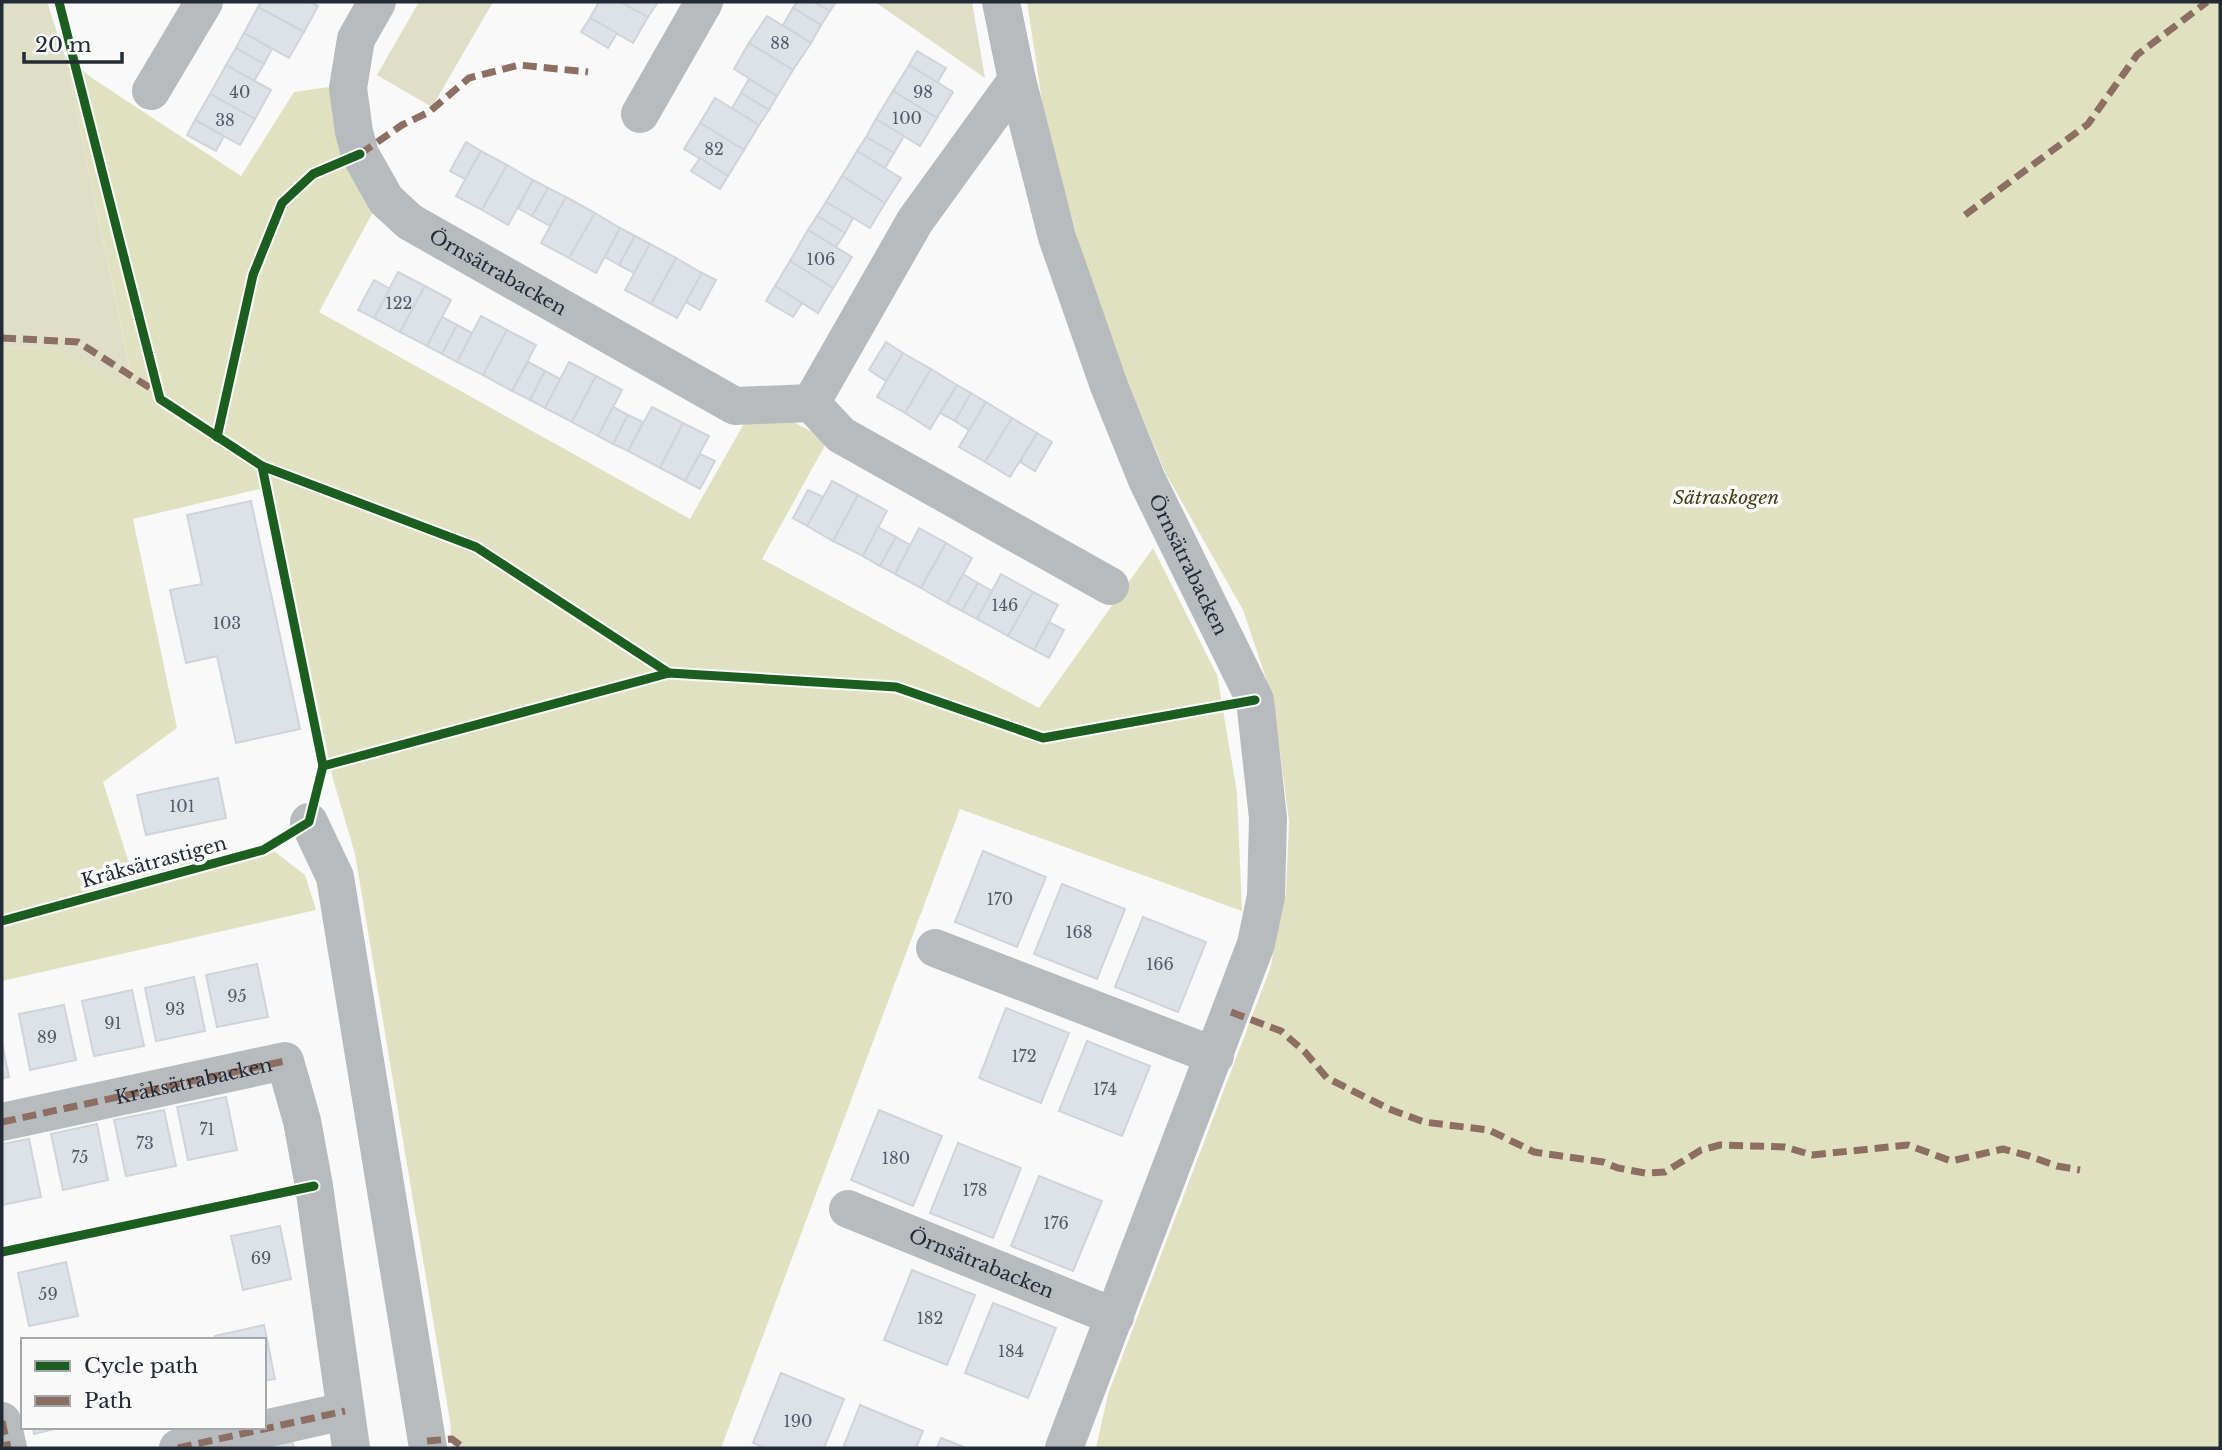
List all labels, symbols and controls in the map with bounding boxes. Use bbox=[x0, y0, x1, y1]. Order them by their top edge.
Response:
scale bar bbox=[24, 21, 122, 65]
text: 20 m bbox=[35, 32, 92, 58]
house number: 88 bbox=[770, 33, 790, 53]
house number: 40 bbox=[230, 82, 250, 102]
house number: 98 bbox=[913, 82, 933, 102]
house number: 100 bbox=[892, 108, 922, 128]
house number: 38 bbox=[215, 110, 235, 130]
house number: 82 bbox=[704, 139, 724, 159]
street label: Örnsätrabacken bbox=[425, 224, 571, 320]
house number: 106 bbox=[807, 249, 835, 269]
house number: 122 bbox=[386, 293, 412, 313]
park label: Sätraskogen bbox=[1673, 486, 1779, 509]
street label: Örnsätrabacken bbox=[1144, 490, 1233, 639]
house number: 146 bbox=[992, 595, 1018, 615]
house number: 103 bbox=[213, 613, 241, 633]
house number: 101 bbox=[169, 796, 195, 816]
street label: Kråksätrastigen bbox=[79, 832, 229, 892]
house number: 170 bbox=[987, 889, 1013, 909]
house number: 168 bbox=[1065, 922, 1093, 942]
house number: 166 bbox=[1146, 954, 1174, 974]
house number: 95 bbox=[227, 986, 247, 1006]
house number: 93 bbox=[165, 999, 185, 1019]
house number: 91 bbox=[104, 1013, 122, 1033]
house number: 89 bbox=[37, 1027, 57, 1047]
house number: 172 bbox=[1011, 1046, 1037, 1066]
street label: Kråksätrabacken bbox=[113, 1053, 274, 1109]
house number: 174 bbox=[1093, 1079, 1117, 1099]
house number: 71 bbox=[199, 1119, 215, 1139]
house number: 73 bbox=[136, 1133, 154, 1153]
house number: 75 bbox=[72, 1147, 88, 1167]
house number: 180 bbox=[882, 1148, 910, 1168]
house number: 178 bbox=[963, 1180, 987, 1200]
house number: 176 bbox=[1043, 1213, 1069, 1233]
street label: Örnsätrabacken bbox=[906, 1223, 1057, 1303]
house number: 69 bbox=[251, 1248, 271, 1268]
house number: 59 bbox=[38, 1284, 58, 1304]
house number: 182 bbox=[917, 1308, 943, 1328]
legend bbox=[21, 1338, 266, 1429]
house number: 184 bbox=[998, 1341, 1024, 1361]
text: Cycle path bbox=[84, 1353, 198, 1379]
text: Path bbox=[84, 1388, 132, 1414]
house number: 190 bbox=[784, 1411, 812, 1431]

